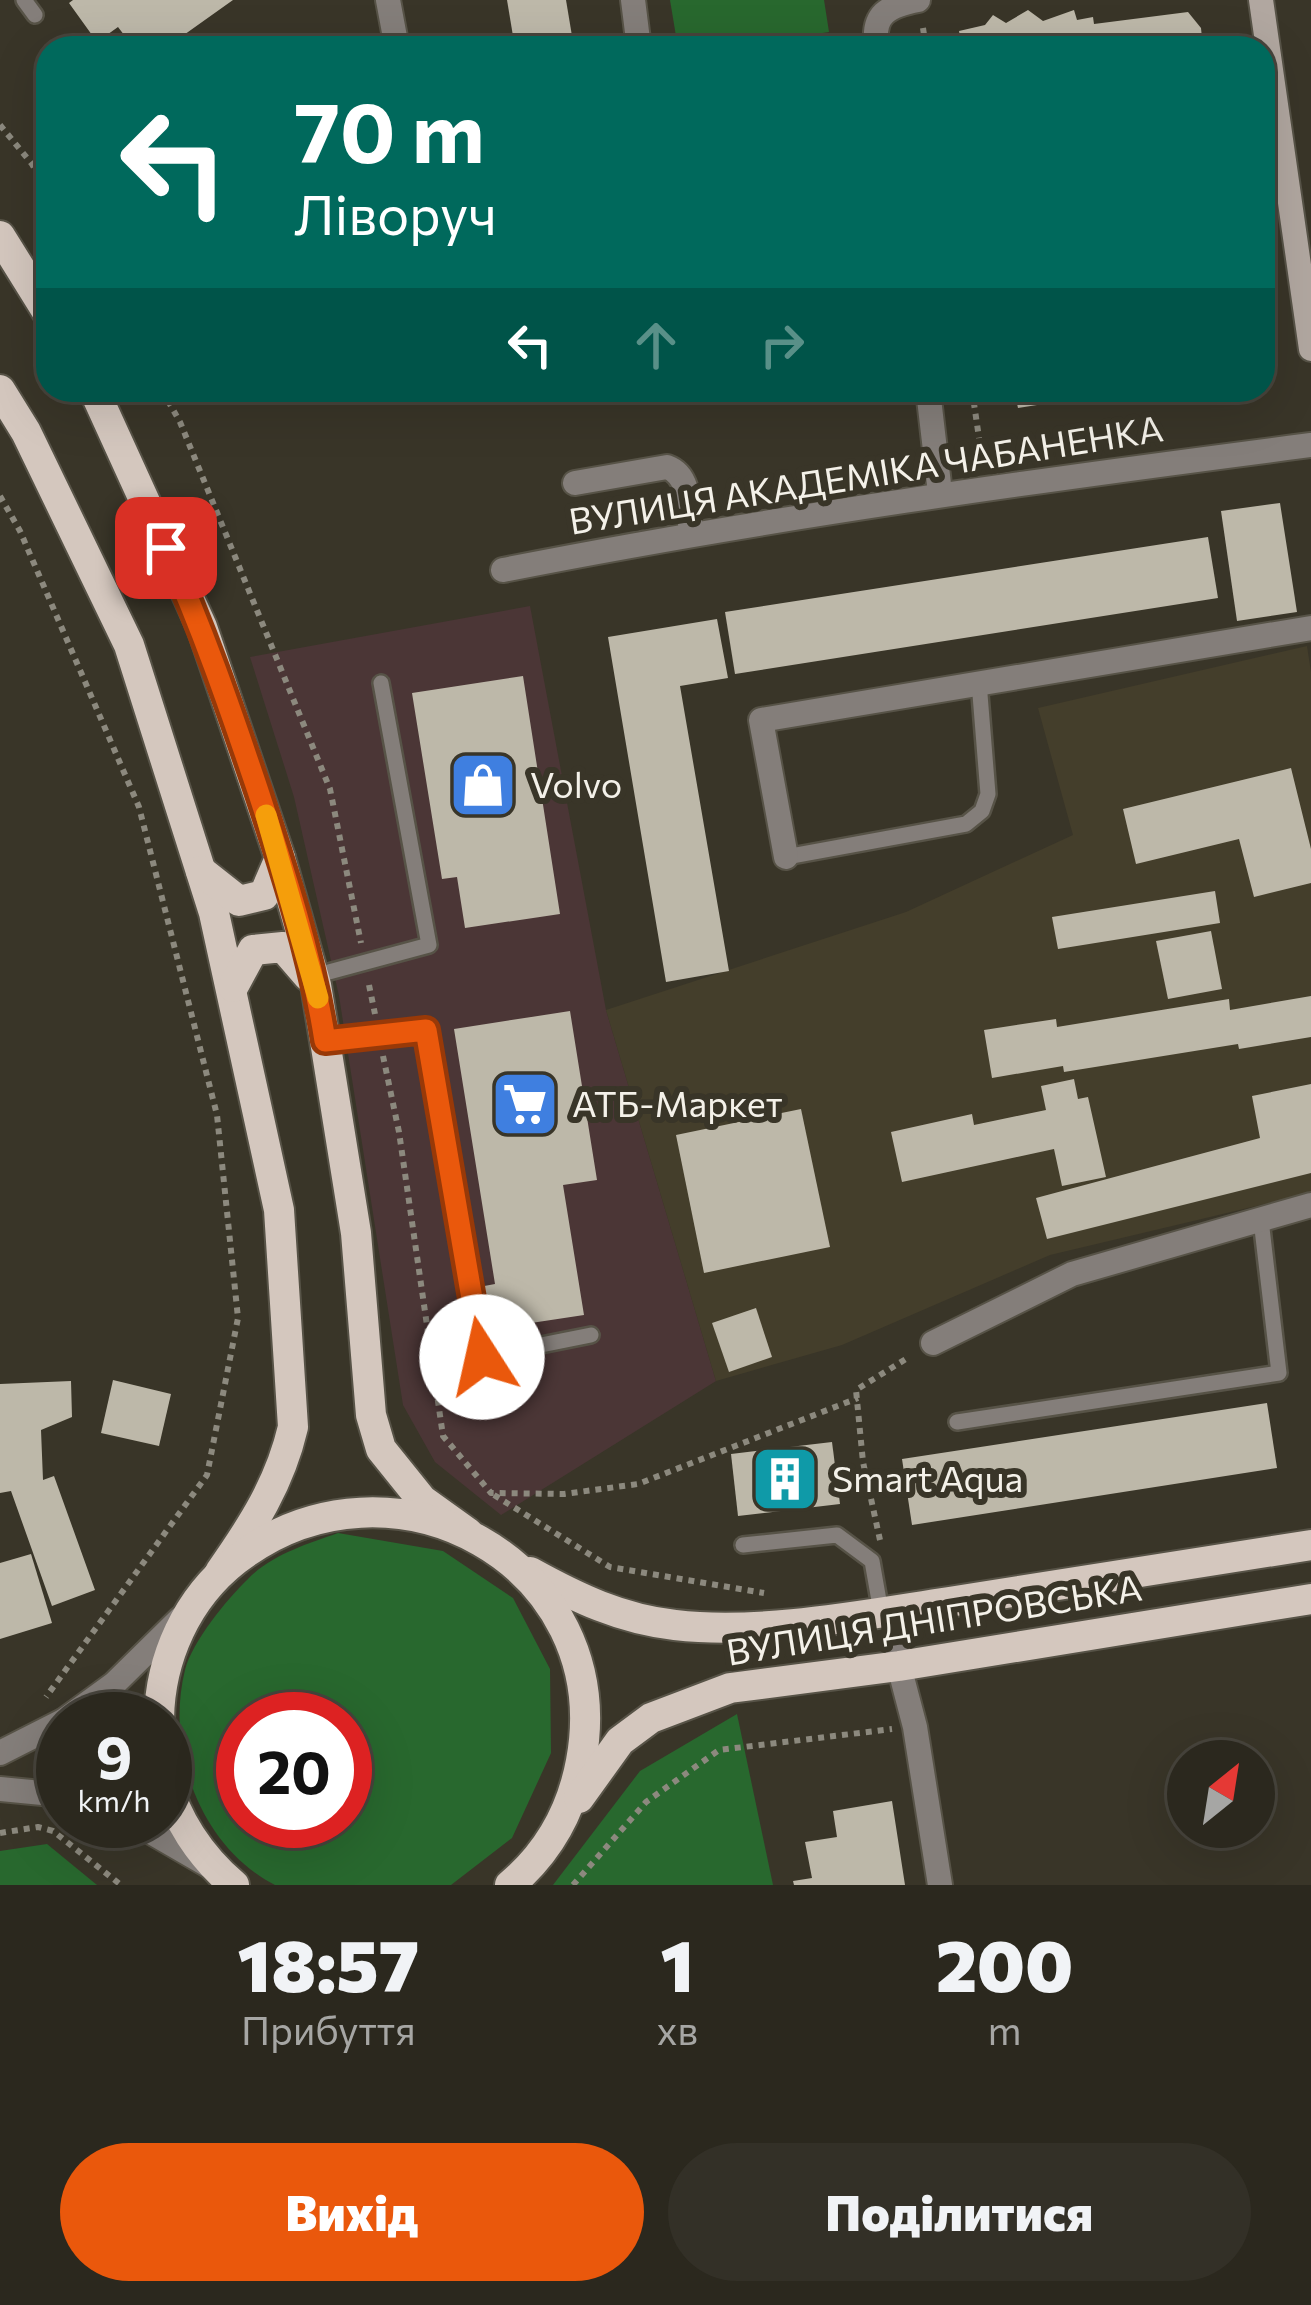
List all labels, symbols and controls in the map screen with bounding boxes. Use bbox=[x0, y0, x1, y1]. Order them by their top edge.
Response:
text: 70 m bbox=[294, 78, 485, 180]
icon: left bbox=[96, 84, 252, 240]
text: Ліворуч bbox=[294, 180, 497, 246]
icon: left bbox=[497, 312, 563, 378]
icon: ahead bbox=[623, 312, 689, 378]
icon: right bbox=[749, 312, 815, 378]
street label: ВУЛИЦЯ АКАДЕМІКА ЧАБАНЕНКА bbox=[565, 404, 1166, 542]
pin bbox=[115, 497, 217, 599]
icon: arrive bbox=[133, 515, 199, 581]
shop icon: Volvo bbox=[448, 750, 518, 820]
place label: Volvo bbox=[530, 761, 622, 805]
supermarket icon: АТБ-Маркет bbox=[490, 1069, 560, 1139]
place label: АТБ-Маркет bbox=[572, 1080, 783, 1124]
position arrow bbox=[419, 1294, 545, 1420]
building icon: Smart Aqua bbox=[750, 1444, 820, 1514]
place label: Smart Aqua bbox=[832, 1455, 1023, 1499]
street label: ВУЛИЦЯ ДНІПРОВСЬКА bbox=[723, 1563, 1145, 1673]
speed limit sign: 20 bbox=[216, 1692, 372, 1848]
text: 9 bbox=[95, 1718, 133, 1791]
north arrow bbox=[1167, 1740, 1275, 1848]
map controls bbox=[1167, 1740, 1275, 1848]
text: km/h bbox=[78, 1781, 150, 1818]
text: 18:57 bbox=[238, 1919, 419, 2007]
text: 1 bbox=[661, 1919, 694, 2007]
text: 200 bbox=[936, 1919, 1073, 2007]
text: Прибуття bbox=[241, 2005, 416, 2053]
text: хв bbox=[657, 2005, 698, 2053]
text: m bbox=[988, 2005, 1022, 2053]
button: Вихід bbox=[60, 2143, 644, 2281]
button: Поділитися bbox=[668, 2143, 1251, 2281]

